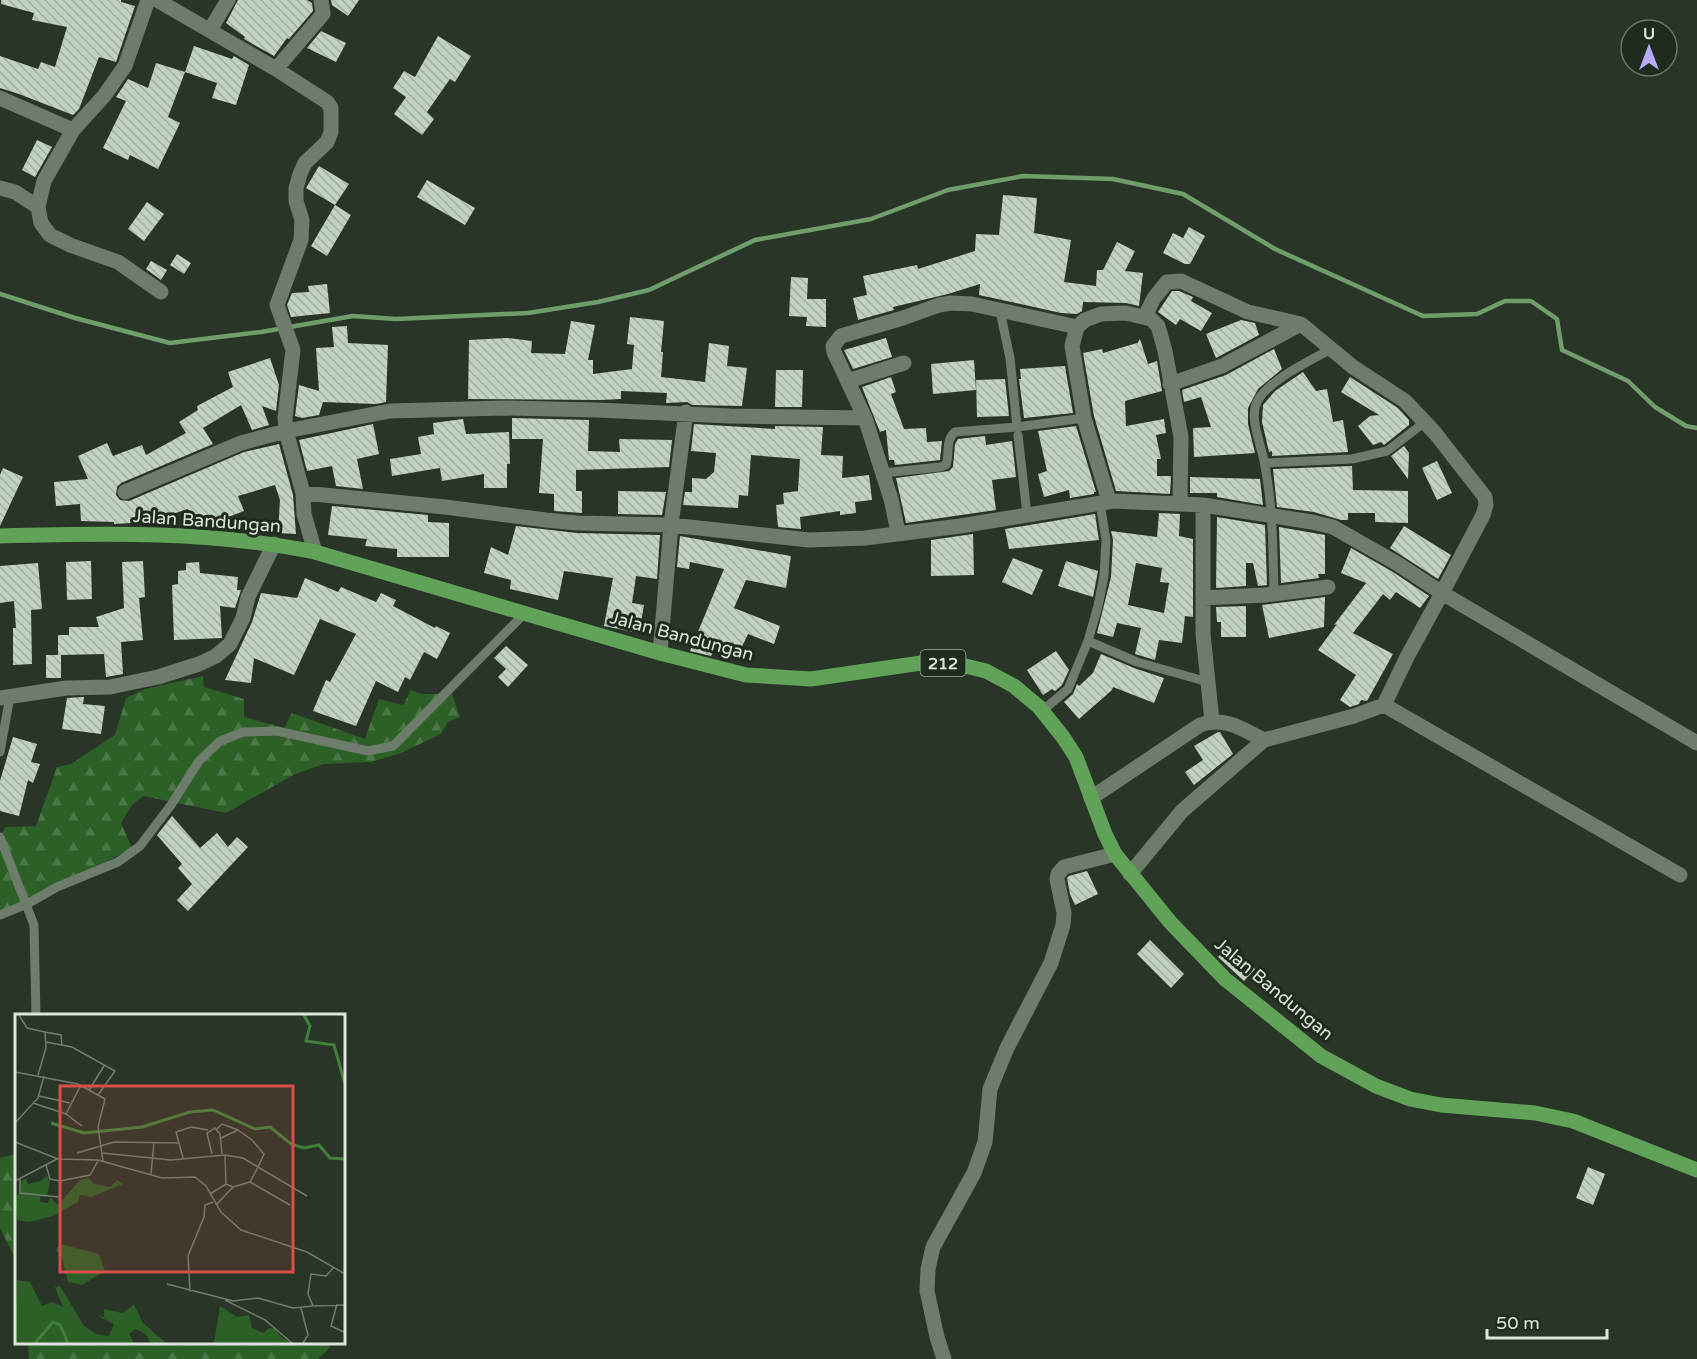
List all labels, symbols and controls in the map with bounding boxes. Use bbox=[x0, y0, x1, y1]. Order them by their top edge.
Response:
north arrow bbox=[1619, 18, 1679, 78]
text: U bbox=[1643, 24, 1655, 44]
street label: Jalan Bandungan bbox=[132, 505, 282, 537]
street label: Jalan Bandungan bbox=[608, 606, 756, 666]
road number: 212 bbox=[920, 650, 966, 676]
street label: Jalan Bandungan bbox=[1210, 933, 1338, 1045]
inset map bbox=[15, 1014, 345, 1344]
scale bar bbox=[1487, 1302, 1607, 1340]
text: 50 m bbox=[1496, 1312, 1540, 1334]

